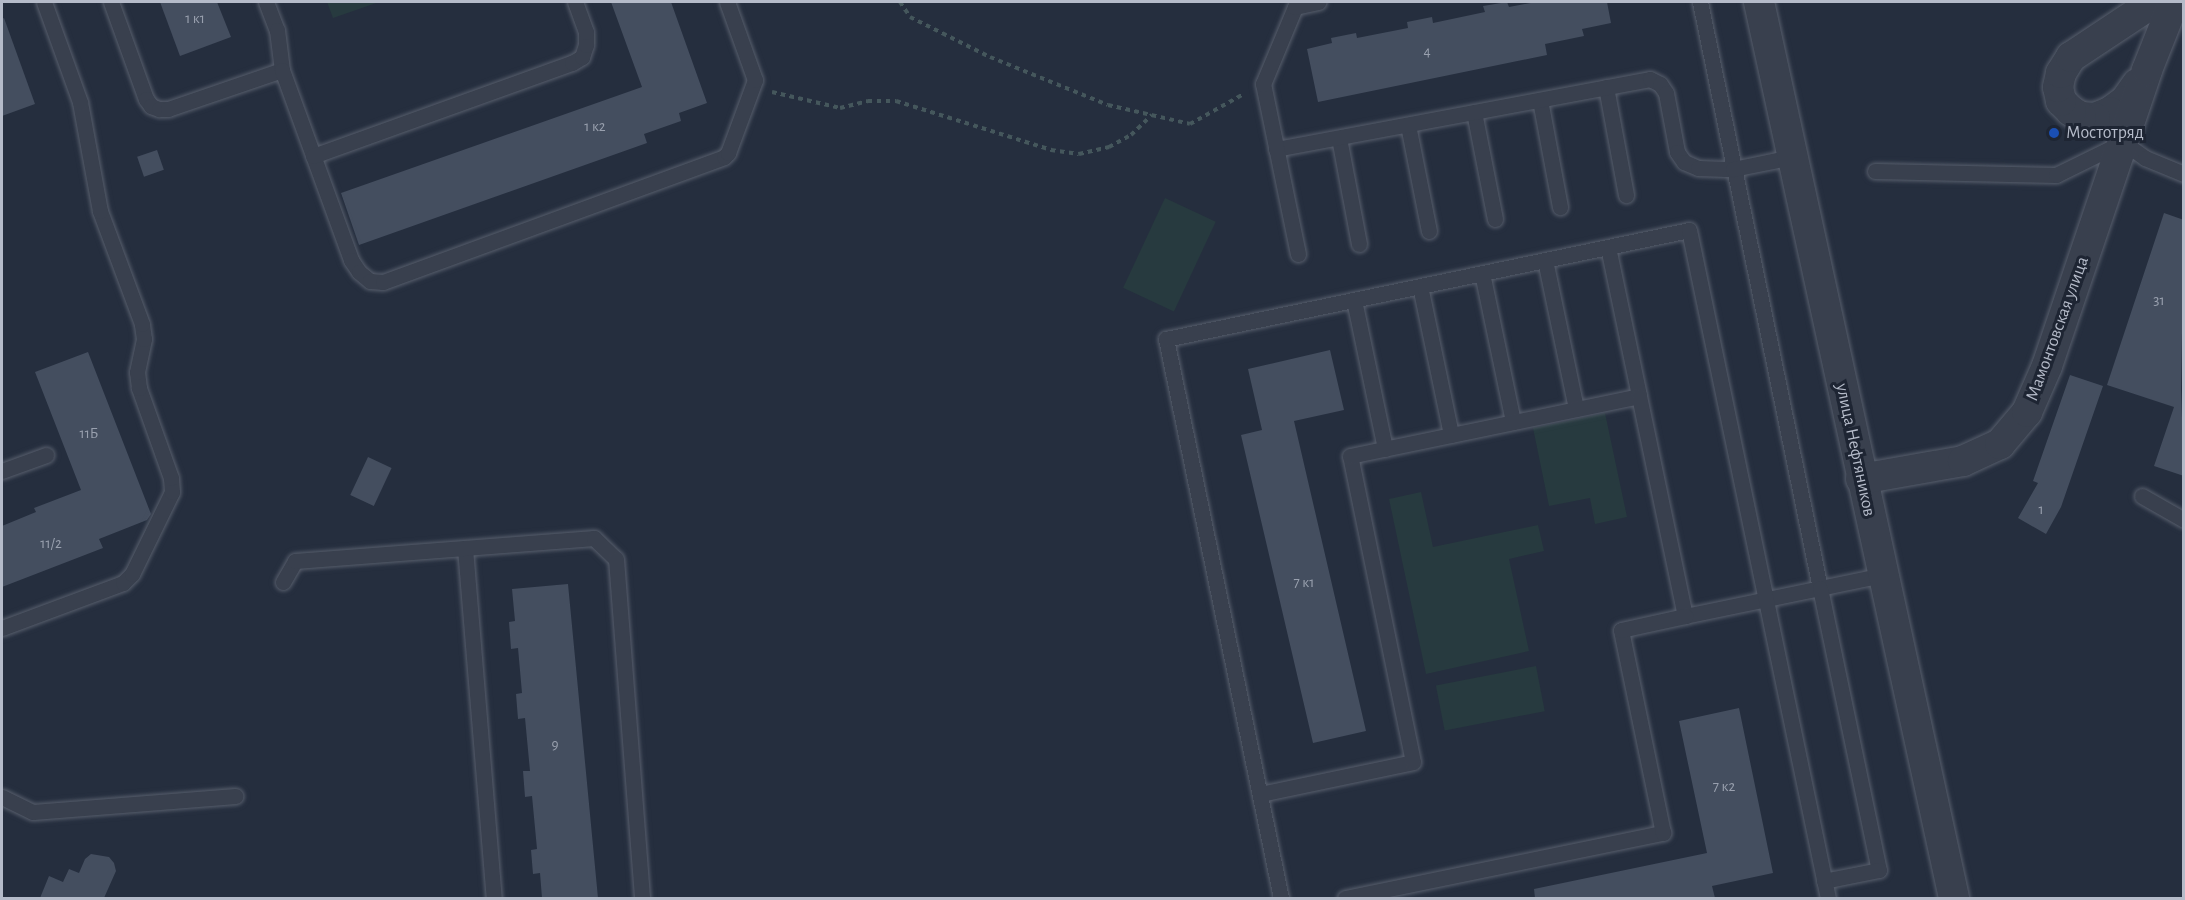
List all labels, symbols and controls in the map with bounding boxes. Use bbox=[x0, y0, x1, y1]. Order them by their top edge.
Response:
house number: 1 к1 bbox=[185, 10, 205, 28]
house number: 4 bbox=[1423, 43, 1431, 61]
house number: 1 к2 bbox=[584, 118, 606, 136]
place label: Мостотряд bbox=[2066, 122, 2144, 144]
marker: Мостотряд bbox=[2047, 126, 2061, 140]
street label: Мамонтовская улица bbox=[2022, 254, 2094, 404]
house number: 31 bbox=[2153, 292, 2165, 310]
street label: улица Нефтяников bbox=[1830, 382, 1880, 518]
house number: 11Б bbox=[80, 425, 98, 443]
house number: 1 bbox=[2038, 501, 2044, 519]
house number: 11/2 bbox=[40, 535, 62, 553]
house number: 7 к1 bbox=[1294, 574, 1314, 592]
house number: 9 bbox=[551, 736, 559, 754]
house number: 7 к2 bbox=[1713, 778, 1735, 796]

